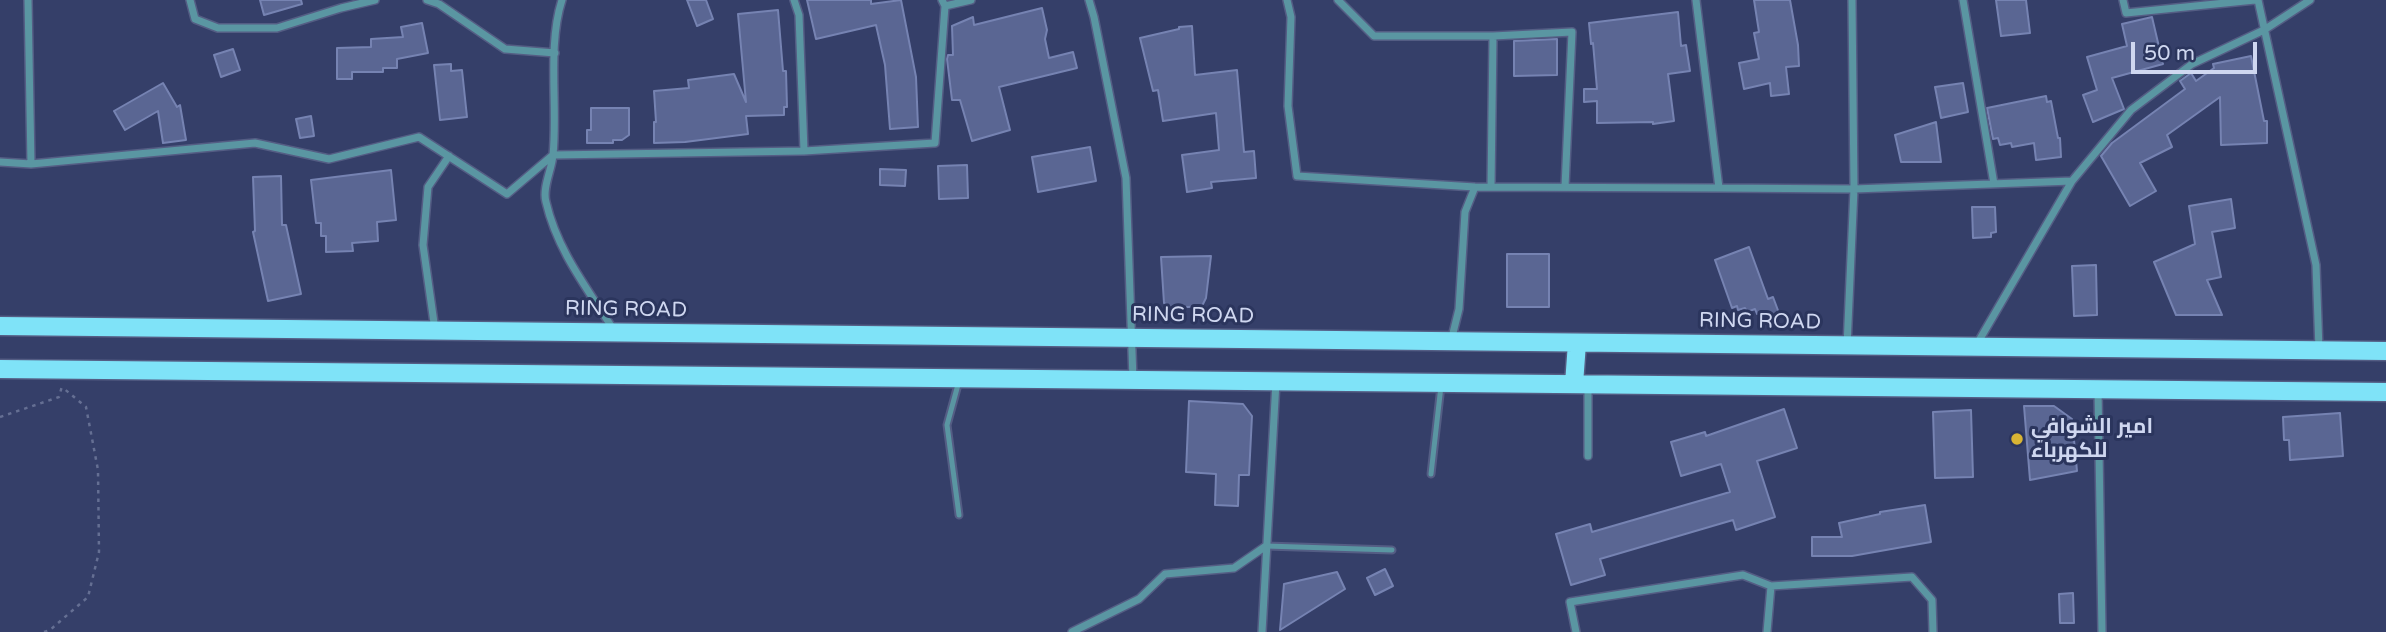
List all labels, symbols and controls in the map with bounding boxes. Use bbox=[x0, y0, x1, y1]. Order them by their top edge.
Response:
scale bar bbox=[2134, 28, 2260, 72]
text: 50 m bbox=[2144, 41, 2195, 66]
street label: RING ROAD bbox=[565, 296, 687, 324]
street label: RING ROAD bbox=[1132, 302, 1254, 330]
street label: RING ROAD bbox=[1699, 308, 1821, 336]
place label: امير الشوافي للكهرباء bbox=[2031, 414, 2153, 464]
marker: امير الشوافي للكهرباء bbox=[2009, 431, 2025, 447]

